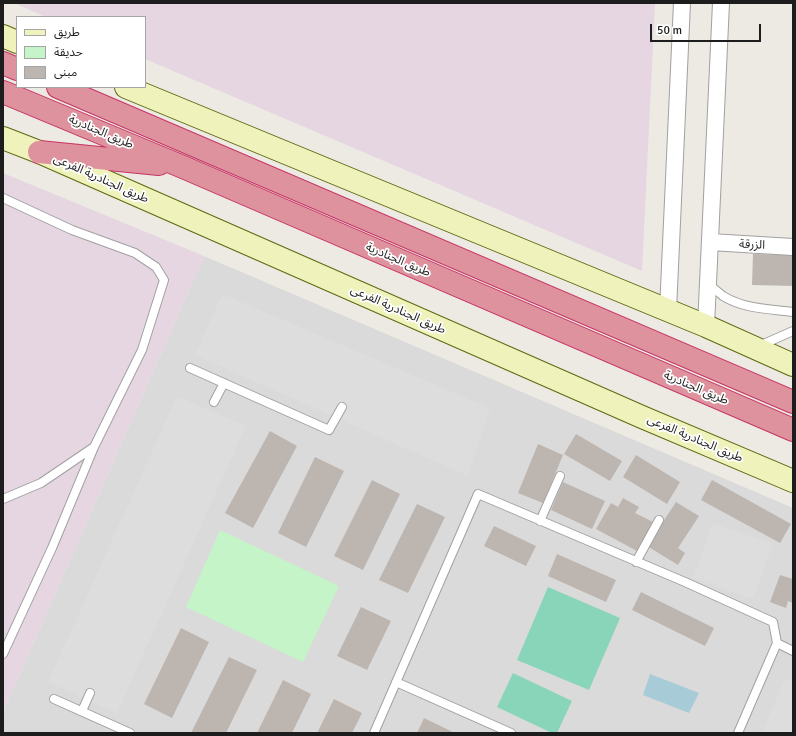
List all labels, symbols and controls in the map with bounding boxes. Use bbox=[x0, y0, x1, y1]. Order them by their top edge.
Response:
legend bbox=[16, 16, 146, 88]
scale bar bbox=[652, 16, 763, 42]
text: 50 m bbox=[657, 23, 682, 38]
text: طريق bbox=[54, 25, 80, 40]
text: حديقة bbox=[54, 45, 83, 60]
text: مبنى bbox=[54, 65, 77, 80]
street label: طريق الجنادرية bbox=[66, 112, 136, 152]
street label: طريق الجنادرية الفرعى bbox=[51, 152, 151, 206]
street label: الزرقة bbox=[739, 237, 765, 253]
street label: طريق الجنادرية bbox=[363, 240, 433, 280]
street label: طريق الجنادرية الفرعى bbox=[348, 283, 448, 337]
street label: طريق الجنادرية bbox=[661, 368, 731, 408]
street label: طريق الجنادرية الفرعى bbox=[645, 412, 745, 466]

